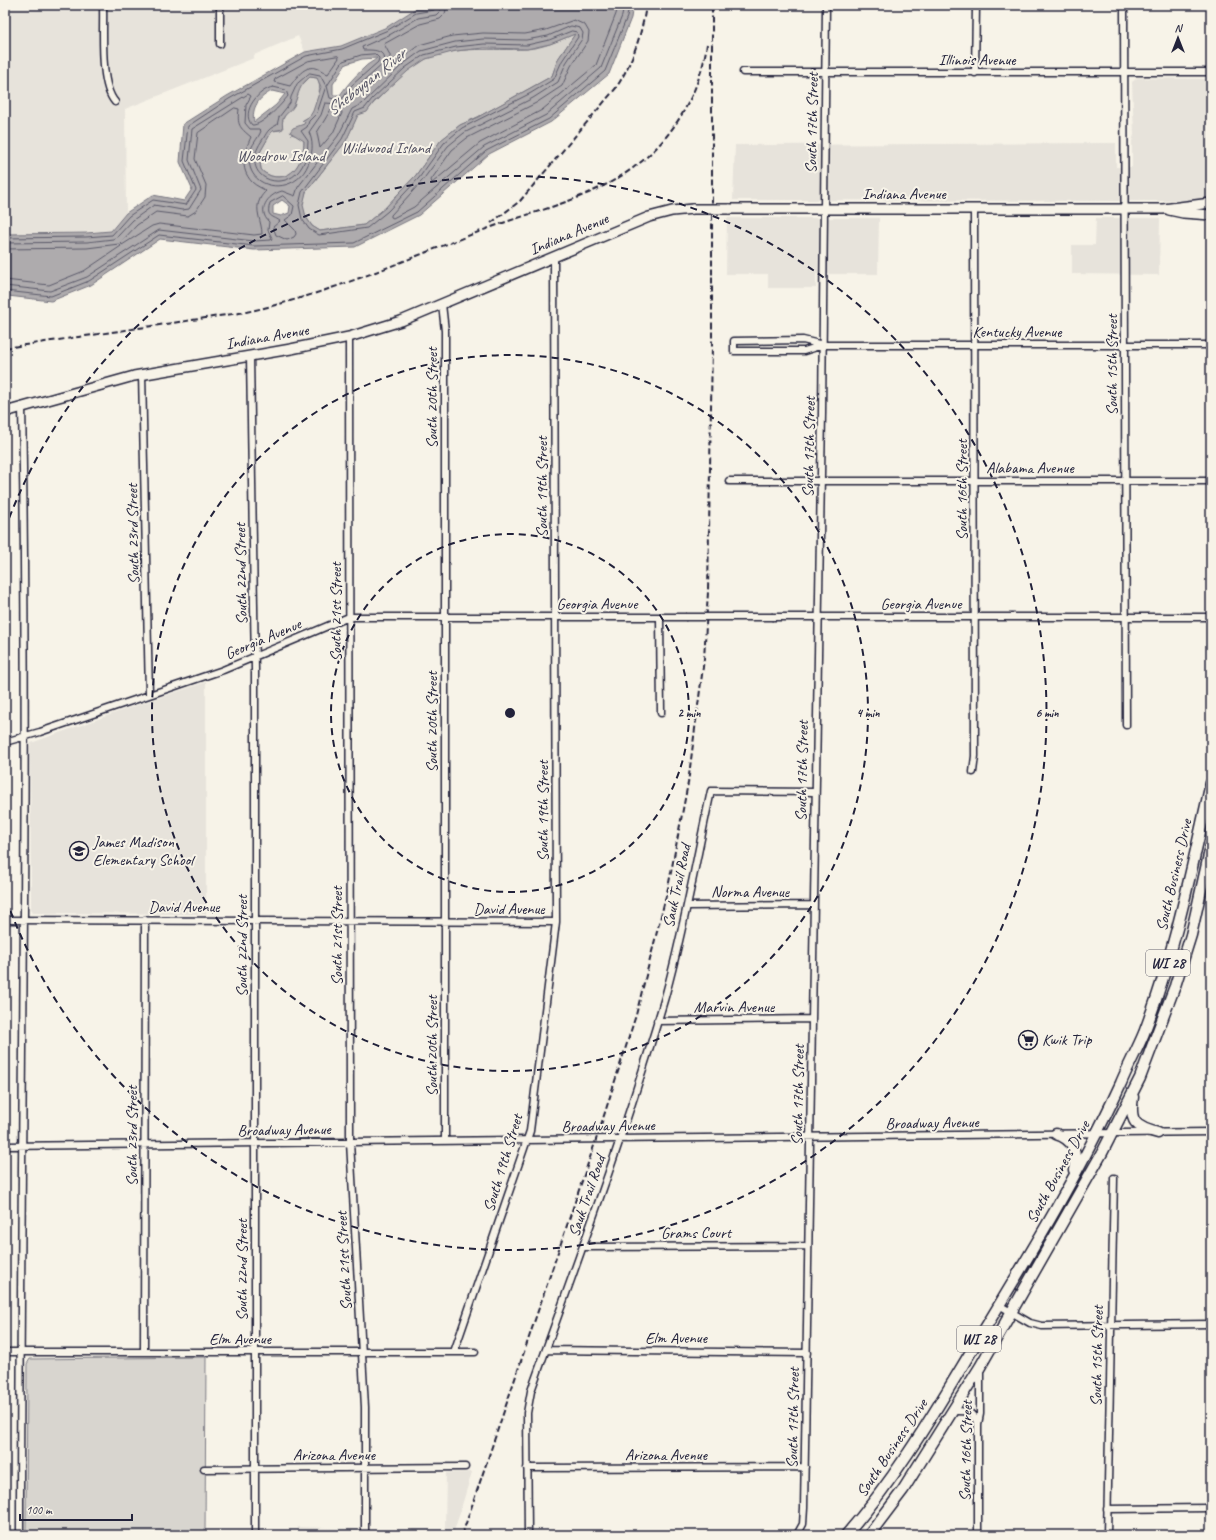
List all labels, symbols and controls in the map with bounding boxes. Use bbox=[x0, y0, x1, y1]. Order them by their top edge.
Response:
north arrow bbox=[1158, 18, 1198, 58]
text: N bbox=[1175, 21, 1184, 35]
water label: Sheboygan River bbox=[322, 42, 412, 120]
street label: Illinois Avenue bbox=[938, 50, 1017, 70]
street label: South 17th Street bbox=[801, 71, 823, 174]
park label: Wildwood Island bbox=[342, 138, 433, 158]
park label: Woodrow Island bbox=[237, 146, 327, 166]
street label: Indiana Avenue bbox=[862, 184, 948, 204]
street label: Indiana Avenue bbox=[527, 208, 613, 260]
street label: South 15th Street bbox=[1102, 313, 1122, 415]
street label: Indiana Avenue bbox=[224, 320, 312, 354]
street label: Kentucky Avenue bbox=[973, 322, 1063, 342]
street label: South 20th Street bbox=[422, 346, 442, 448]
street label: South 17th Street bbox=[798, 395, 820, 498]
street label: South 19th Street bbox=[532, 435, 552, 537]
street label: South 16th Street bbox=[952, 438, 972, 540]
street label: Alabama Avenue bbox=[986, 458, 1075, 478]
street label: South 23rd Street bbox=[122, 482, 144, 584]
street label: South 22nd Street bbox=[230, 521, 252, 625]
street label: South 21st Street bbox=[326, 561, 346, 662]
street label: Georgia Avenue bbox=[557, 594, 639, 614]
street label: Georgia Avenue bbox=[881, 594, 963, 614]
street label: Georgia Avenue bbox=[222, 613, 306, 664]
street label: South 20th Street bbox=[422, 670, 442, 772]
text: 2 min bbox=[678, 705, 701, 721]
text: 4 min bbox=[857, 705, 880, 721]
text: 6 min bbox=[1035, 705, 1059, 721]
centre of rings bbox=[503, 706, 517, 720]
street label: South 17th Street bbox=[791, 719, 813, 822]
street label: South 19th Street bbox=[533, 759, 553, 861]
street label: South Business Drive bbox=[1151, 815, 1197, 933]
place label: James Madison Elementary School bbox=[92, 832, 196, 870]
school or university icon: James Madison Elementary School bbox=[68, 840, 90, 862]
street label: Sauk Trail Road bbox=[658, 840, 696, 930]
street label: Norma Avenue bbox=[711, 882, 791, 902]
street label: South 21st Street bbox=[327, 885, 347, 986]
street label: South 22nd Street bbox=[232, 893, 252, 997]
street label: David Avenue bbox=[148, 897, 221, 917]
street label: David Avenue bbox=[473, 899, 546, 919]
road number: WI 28 bbox=[1146, 950, 1190, 976]
street label: South 20th Street bbox=[422, 994, 442, 1096]
street label: Marvin Avenue bbox=[694, 997, 776, 1017]
supermarket icon: Kwik Trip bbox=[1017, 1029, 1039, 1051]
place label: Kwik Trip bbox=[1042, 1030, 1092, 1050]
street label: South 17th Street bbox=[787, 1043, 809, 1146]
street label: South 23rd Street bbox=[122, 1084, 142, 1186]
street label: South 19th Street bbox=[479, 1110, 528, 1214]
street label: Broadway Avenue bbox=[885, 1112, 981, 1134]
street label: Broadway Avenue bbox=[561, 1115, 657, 1137]
street label: South Business Drive bbox=[1022, 1116, 1095, 1227]
street label: Broadway Avenue bbox=[237, 1119, 333, 1141]
street label: Sauk Trail Road bbox=[564, 1150, 611, 1239]
street label: South 21st Street bbox=[331, 1209, 357, 1311]
street label: South 22nd Street bbox=[232, 1217, 252, 1321]
street label: Grams Court bbox=[661, 1223, 733, 1243]
street label: South 15th Street bbox=[1086, 1304, 1108, 1407]
road number: WI 28 bbox=[957, 1326, 1001, 1352]
street label: Elm Avenue bbox=[645, 1328, 709, 1348]
street label: Elm Avenue bbox=[209, 1329, 273, 1349]
street label: South 17th Street bbox=[782, 1366, 804, 1469]
street label: South Business Drive bbox=[852, 1394, 933, 1501]
street label: South 16th Street bbox=[955, 1399, 977, 1502]
street label: Arizona Avenue bbox=[293, 1445, 377, 1465]
street label: Arizona Avenue bbox=[625, 1445, 709, 1465]
scale bar bbox=[20, 1496, 132, 1522]
text: 100 m bbox=[26, 1502, 53, 1518]

